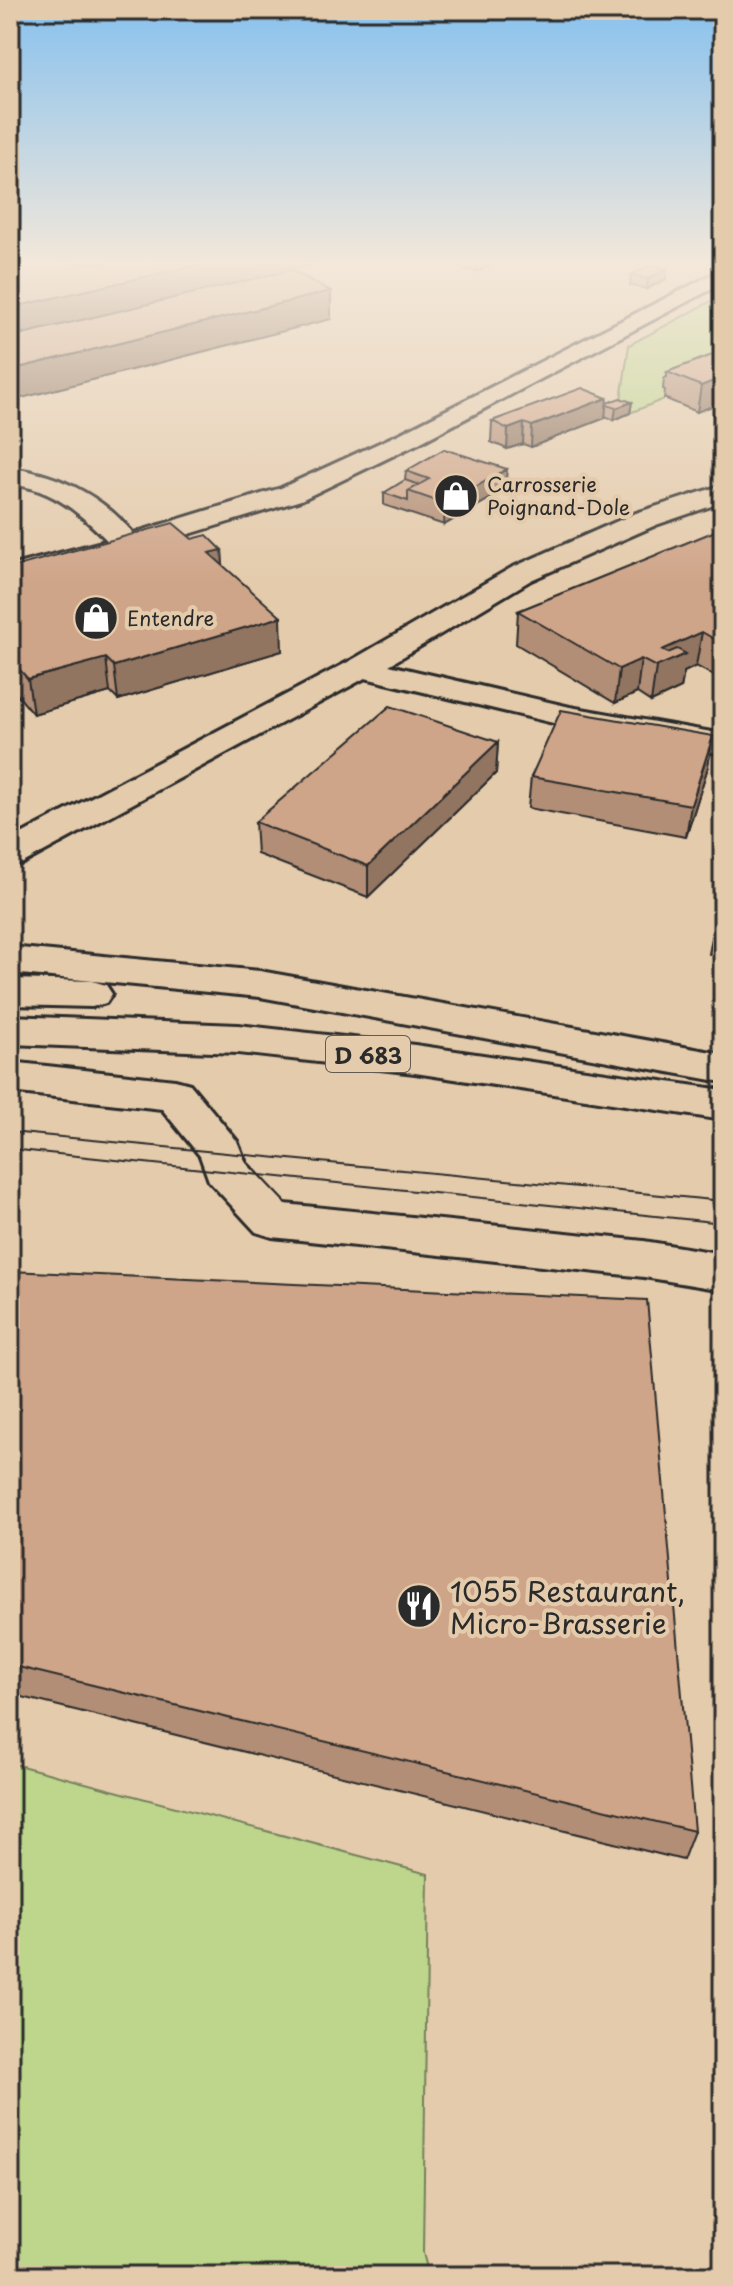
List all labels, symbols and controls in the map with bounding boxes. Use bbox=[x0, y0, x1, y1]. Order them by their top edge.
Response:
place label: Carrosserie Poignand-Dole bbox=[487, 469, 630, 522]
shop icon: Carrosserie Poignand-Dole bbox=[432, 472, 480, 520]
shop icon: Entendre bbox=[72, 594, 120, 642]
place label: Entendre bbox=[127, 603, 214, 633]
road number: D 683 bbox=[326, 1036, 410, 1072]
place label: 1055 Restaurant, Micro-Brasserie bbox=[450, 1569, 685, 1644]
restaurant icon: 1055 Restaurant, Micro-Brasserie bbox=[395, 1582, 443, 1630]

